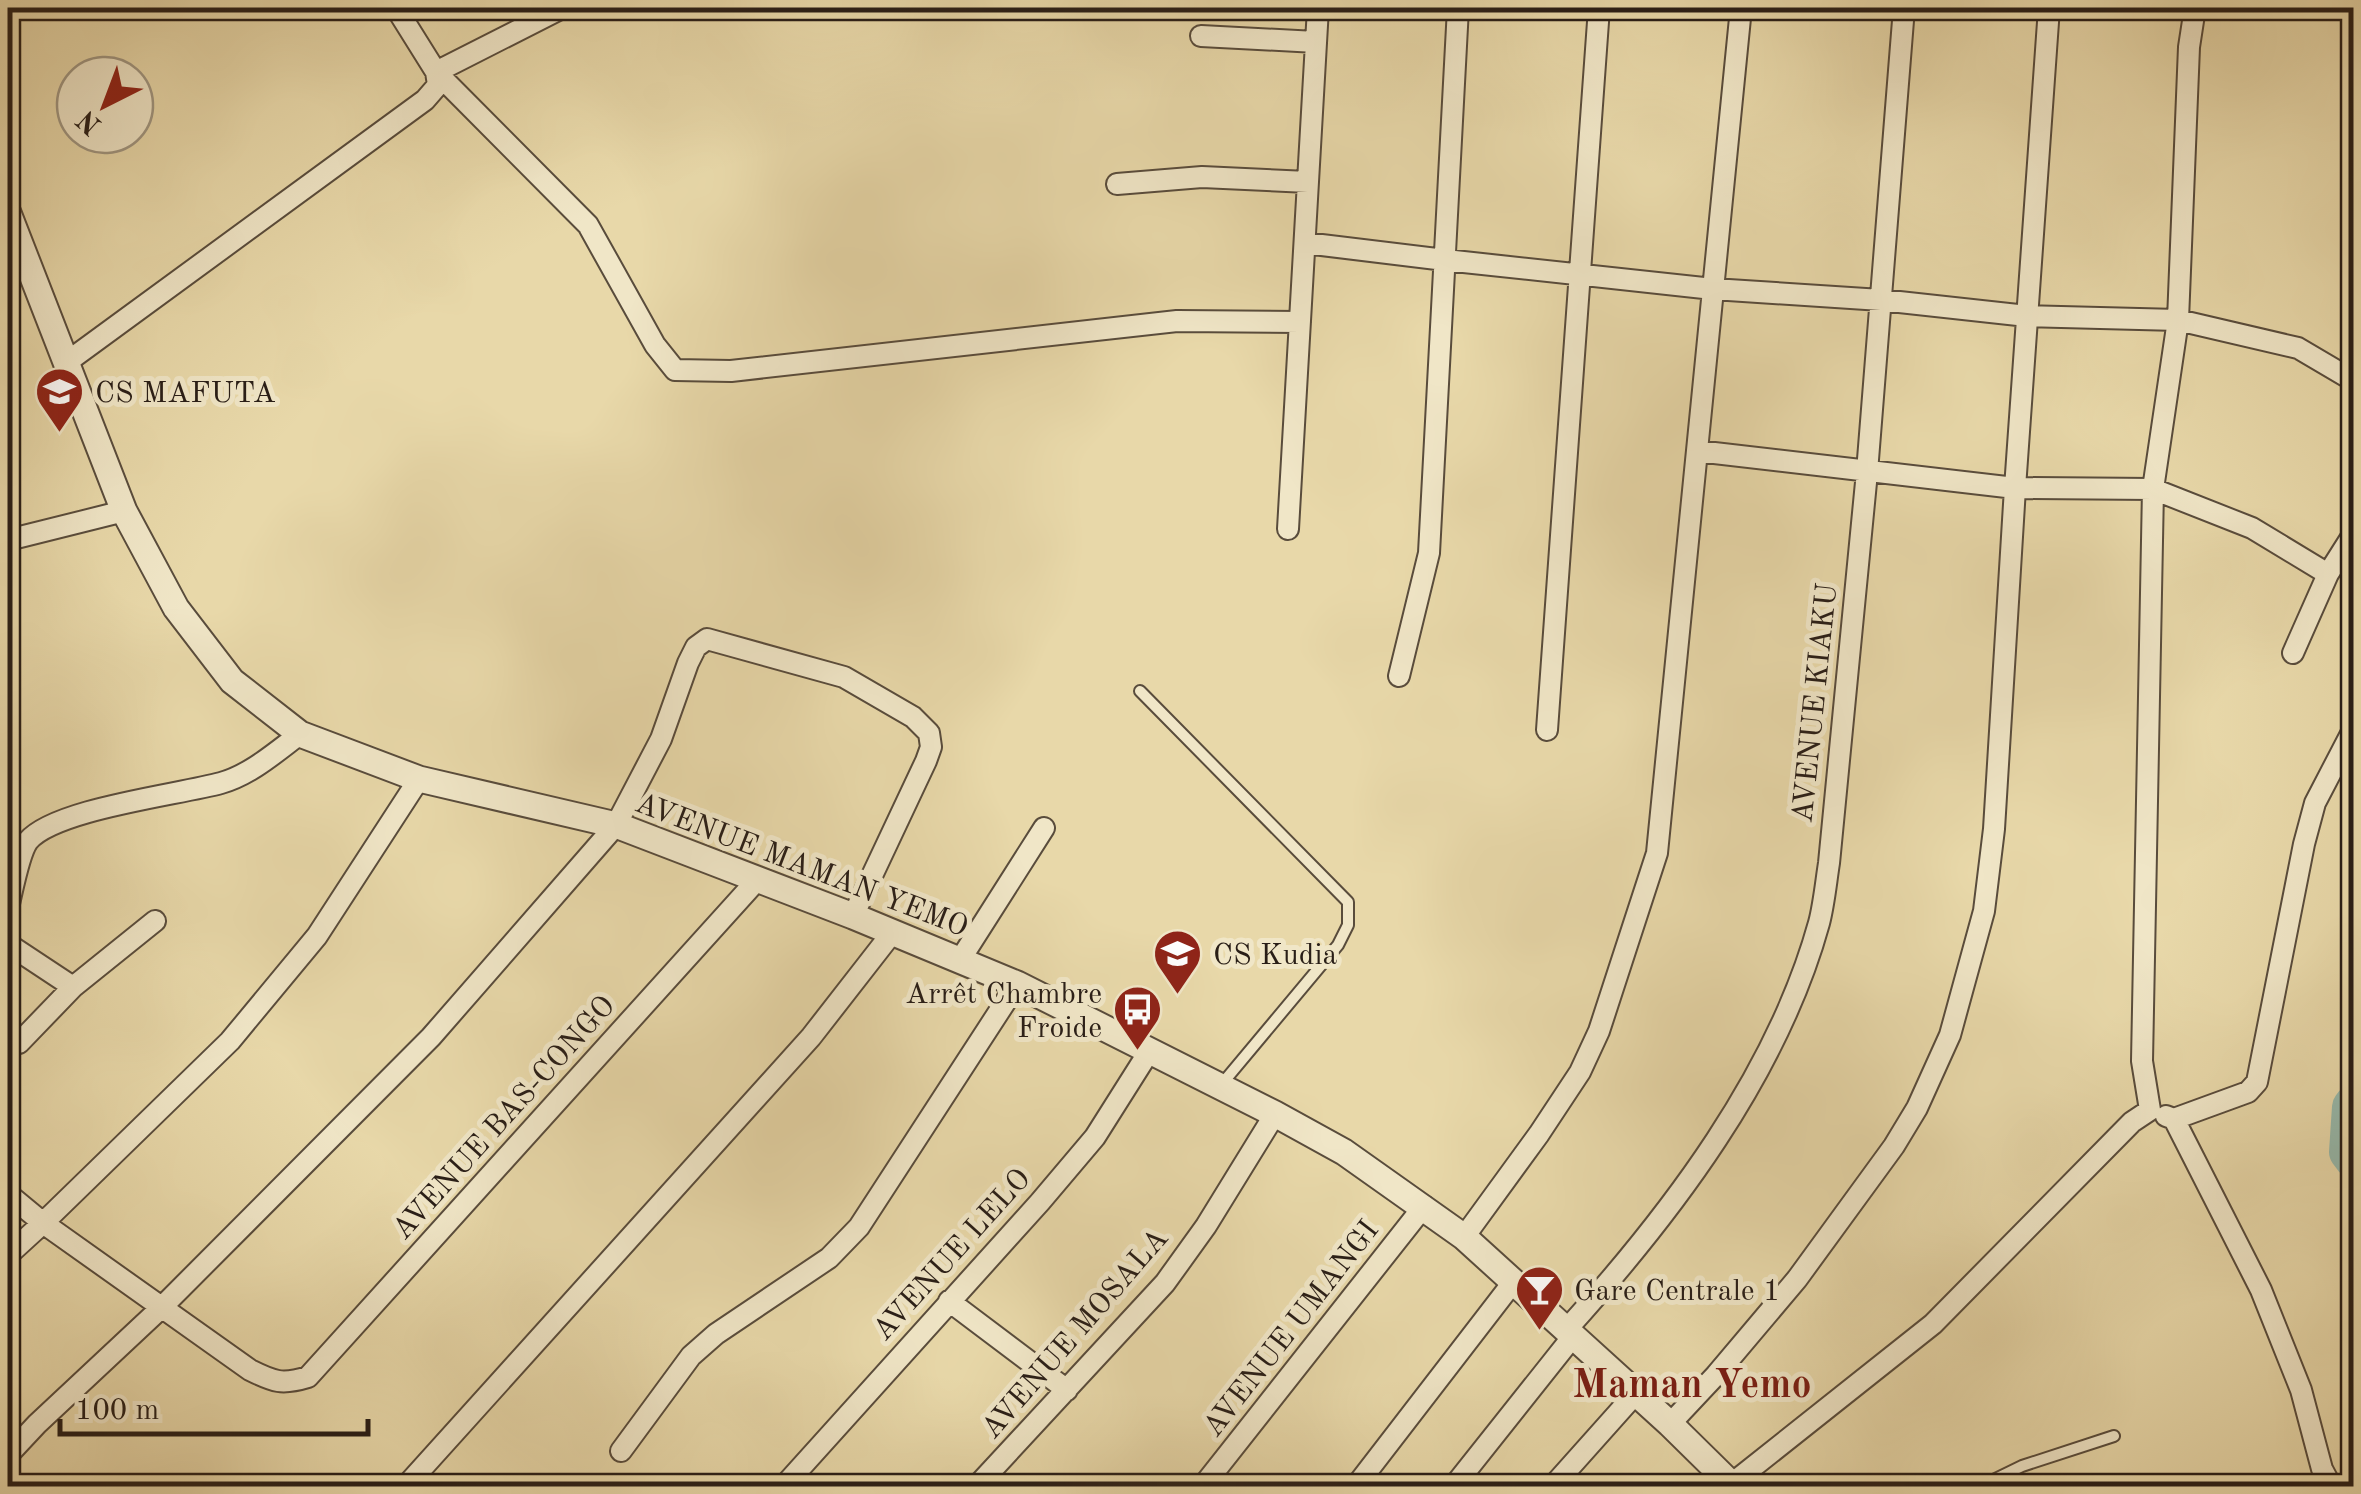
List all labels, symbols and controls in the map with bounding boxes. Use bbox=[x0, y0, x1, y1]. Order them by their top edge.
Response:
north arrow bbox=[55, 55, 155, 155]
text: N bbox=[73, 103, 108, 139]
school or university icon: CS MAFUTA bbox=[34, 366, 86, 434]
place label: CS MAFUTA bbox=[95, 379, 276, 409]
street label: AVENUE KIAKU bbox=[1788, 582, 1844, 825]
street label: AVENUE MAMAN YEMO bbox=[631, 788, 972, 943]
school or university icon: CS Kudia bbox=[1152, 928, 1204, 996]
place label: CS Kudia bbox=[1213, 941, 1338, 971]
place label: Arrêt Chambre Froide bbox=[905, 980, 1102, 1044]
bus stop icon: Arrêt Chambre Froide bbox=[1111, 984, 1163, 1052]
street label: AVENUE BAS-CONGO bbox=[387, 991, 621, 1246]
street label: AVENUE LELO bbox=[868, 1164, 1037, 1347]
street label: AVENUE UMANGI bbox=[1198, 1215, 1385, 1443]
street label: AVENUE MOSALA bbox=[976, 1223, 1175, 1445]
bar icon: Gare Centrale 1 bbox=[1513, 1264, 1565, 1332]
place label: Gare Centrale 1 bbox=[1574, 1277, 1780, 1307]
district label: Maman Yemo bbox=[1572, 1367, 1812, 1407]
scale bar bbox=[60, 1374, 368, 1436]
text: 100 m bbox=[75, 1396, 159, 1426]

